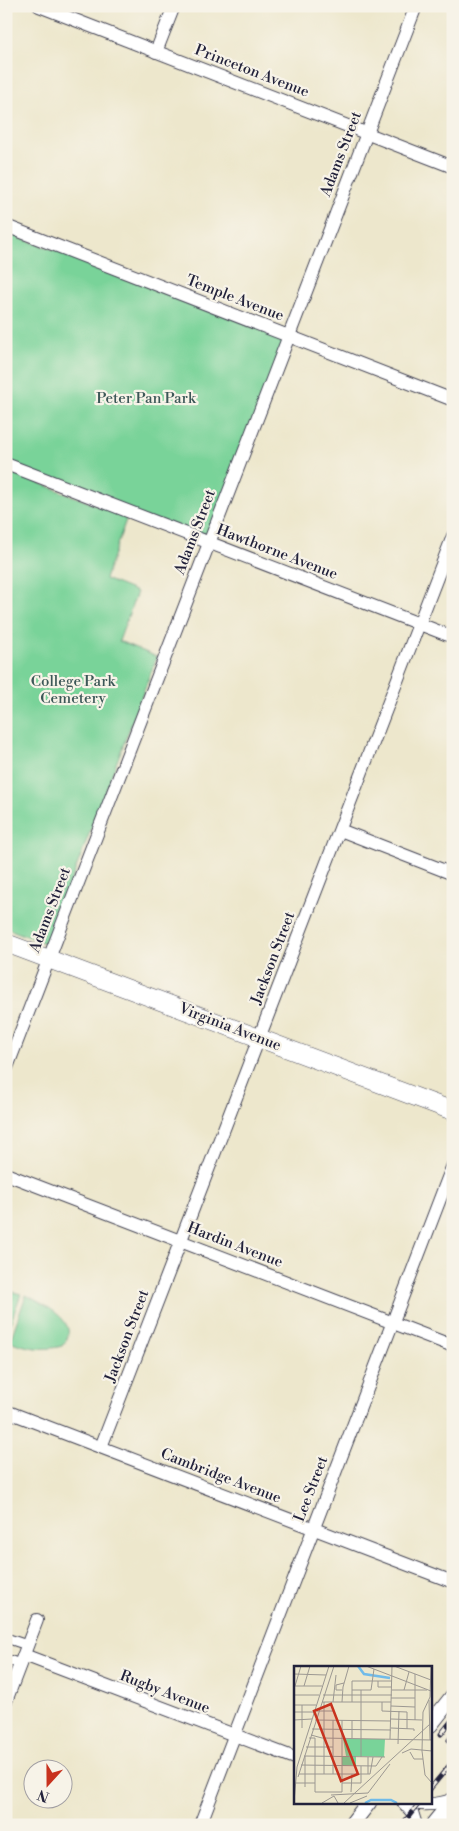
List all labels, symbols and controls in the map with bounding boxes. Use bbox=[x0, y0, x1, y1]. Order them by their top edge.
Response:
street label: Princeton Avenue bbox=[192, 40, 312, 102]
street label: Adams Street bbox=[316, 108, 366, 200]
street label: Temple Avenue bbox=[183, 271, 287, 325]
park label: Peter Pan Park bbox=[96, 389, 197, 408]
street label: Adams Street bbox=[170, 486, 220, 578]
street label: Hawthorne Avenue bbox=[214, 520, 340, 584]
park label: College Park Cemetery bbox=[31, 672, 116, 708]
street label: Adams Street bbox=[25, 864, 75, 956]
street label: Jackson Street bbox=[246, 908, 300, 1008]
street label: Virginia Avenue bbox=[175, 998, 284, 1055]
street label: Hardin Avenue bbox=[184, 1218, 286, 1272]
street label: Jackson Street bbox=[100, 1286, 154, 1386]
street label: Cambridge Avenue bbox=[158, 1444, 284, 1508]
street label: Lee Street bbox=[290, 1453, 332, 1525]
street label: Rugby Avenue bbox=[117, 1666, 213, 1718]
inset map bbox=[294, 1666, 432, 1804]
north arrow bbox=[22, 1758, 72, 1808]
text: N bbox=[35, 1785, 52, 1806]

